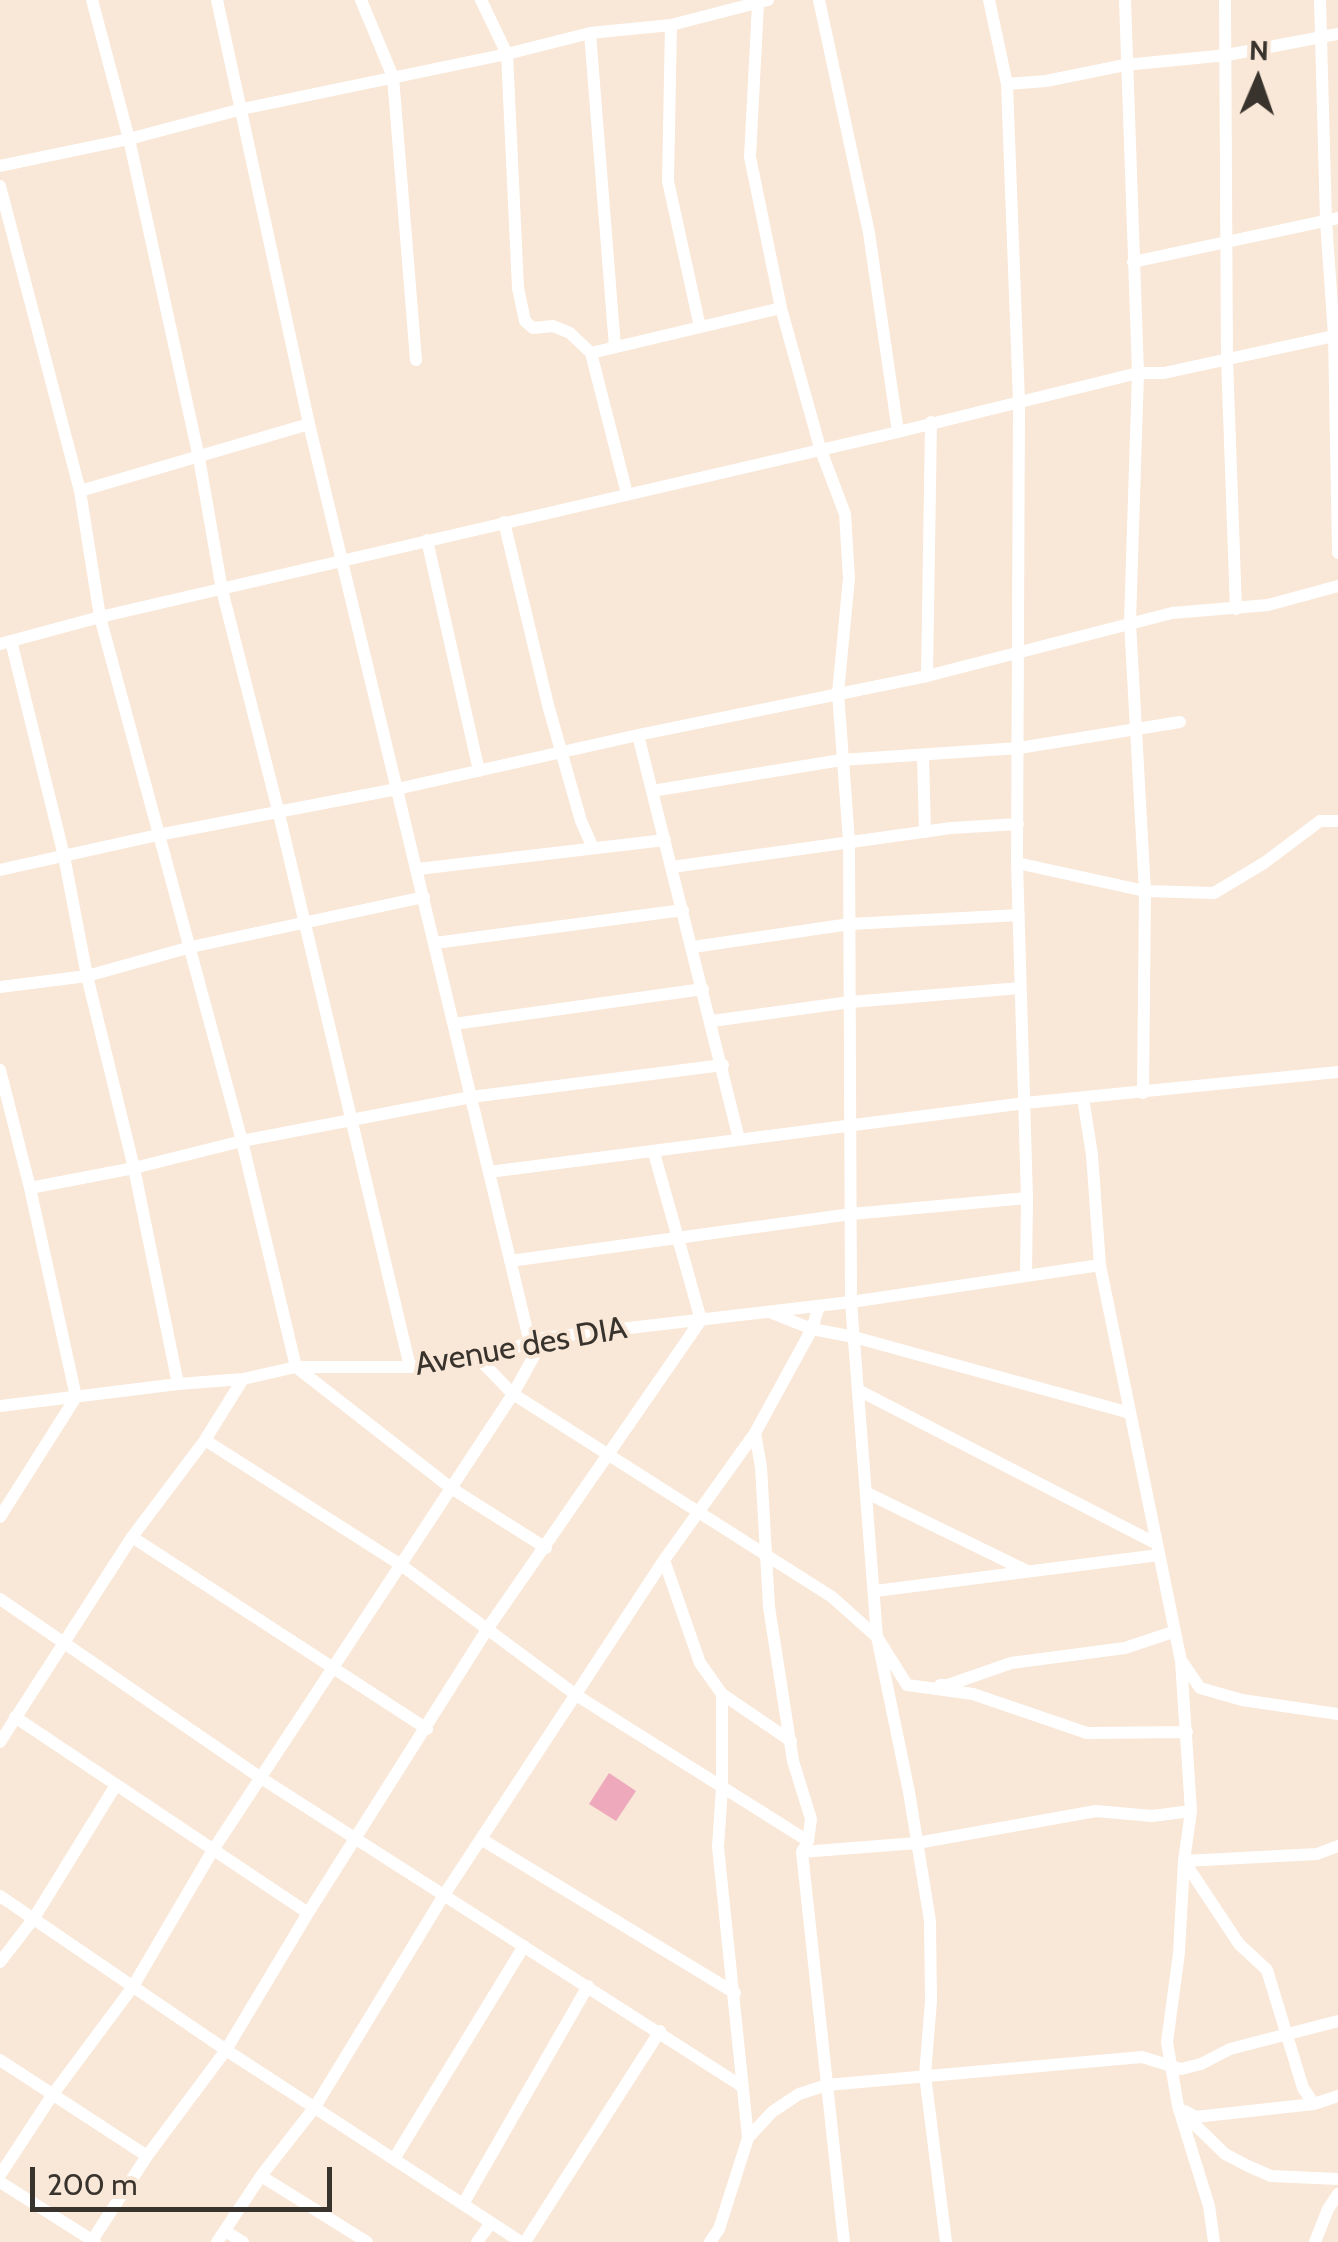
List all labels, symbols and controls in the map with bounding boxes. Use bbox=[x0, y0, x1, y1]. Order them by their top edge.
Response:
north arrow bbox=[1208, 30, 1308, 130]
text: N bbox=[1249, 33, 1270, 67]
street label: Avenue des DIA bbox=[412, 1309, 630, 1385]
scale bar bbox=[35, 2147, 338, 2209]
text: 200 m bbox=[47, 2166, 138, 2203]

